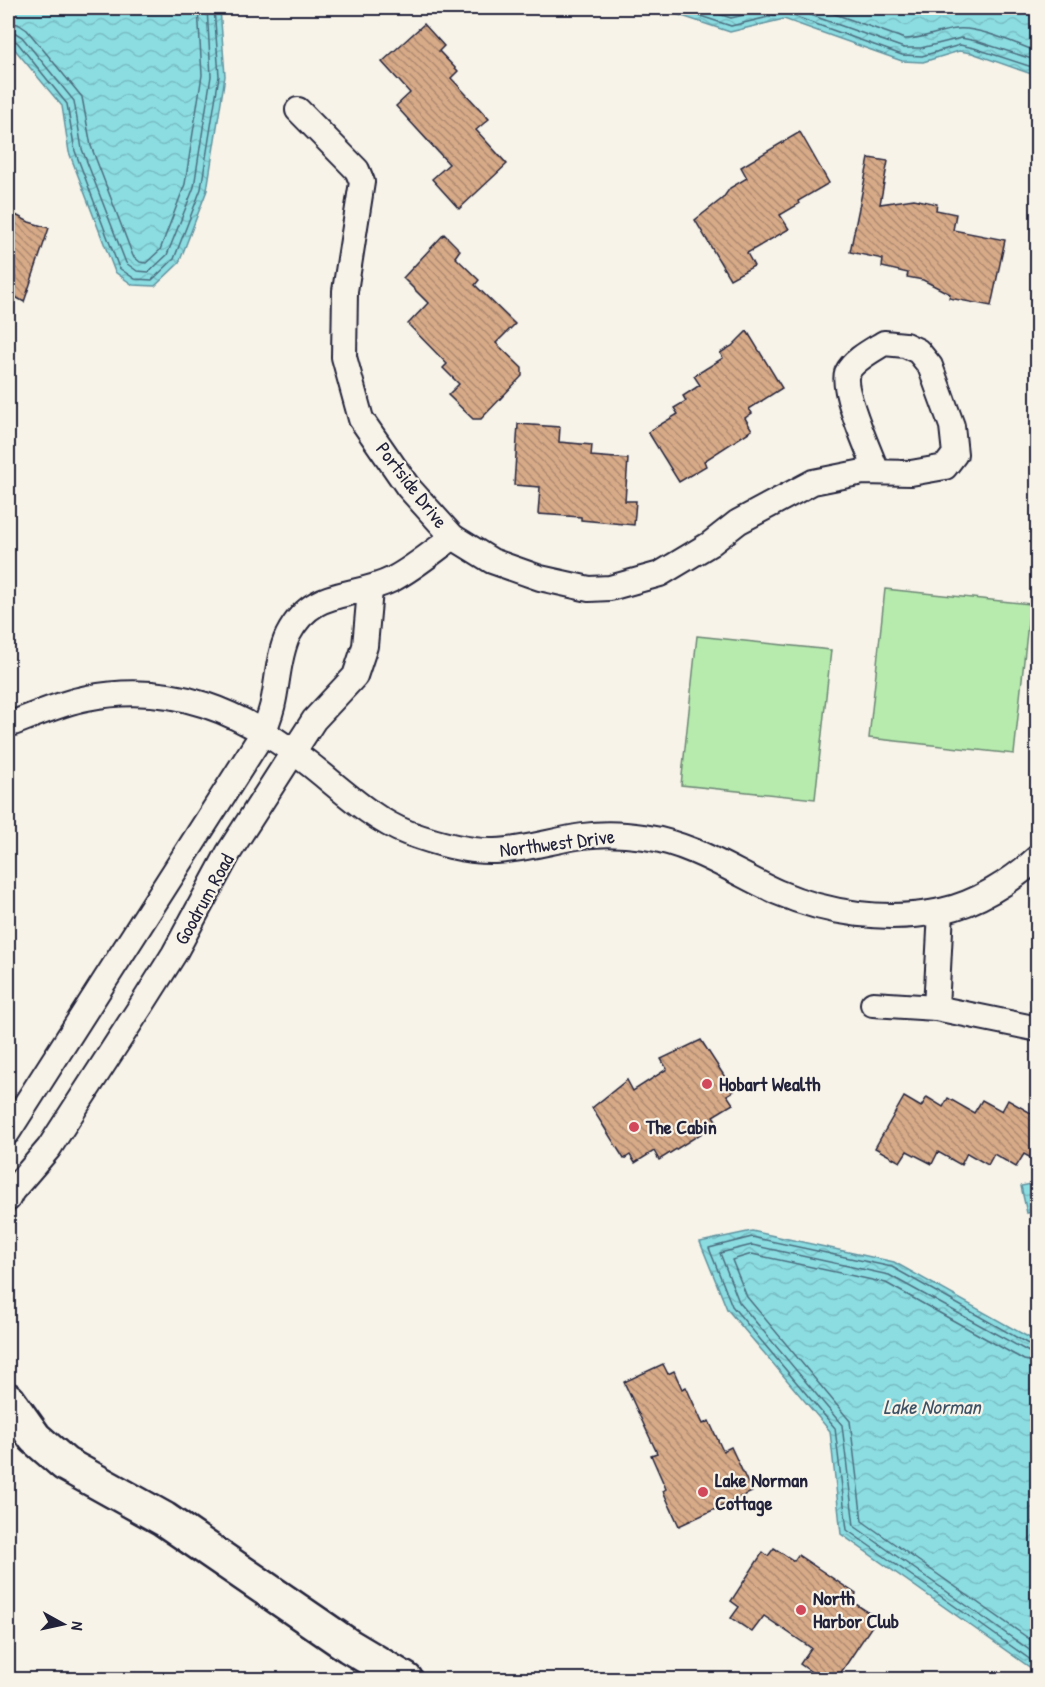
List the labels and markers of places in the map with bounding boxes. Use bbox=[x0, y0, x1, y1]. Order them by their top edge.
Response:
place label: Hobart Wealth bbox=[719, 1070, 821, 1097]
marker: Hobart Wealth bbox=[700, 1077, 714, 1091]
place label: The Cabin bbox=[645, 1113, 717, 1140]
marker: The Cabin bbox=[627, 1120, 641, 1134]
place label: Lake Norman Cottage bbox=[715, 1466, 808, 1517]
marker: Lake Norman Cottage bbox=[696, 1485, 710, 1499]
place label: North Harbor Club bbox=[813, 1584, 899, 1634]
marker: North Harbor Club bbox=[794, 1603, 808, 1617]

